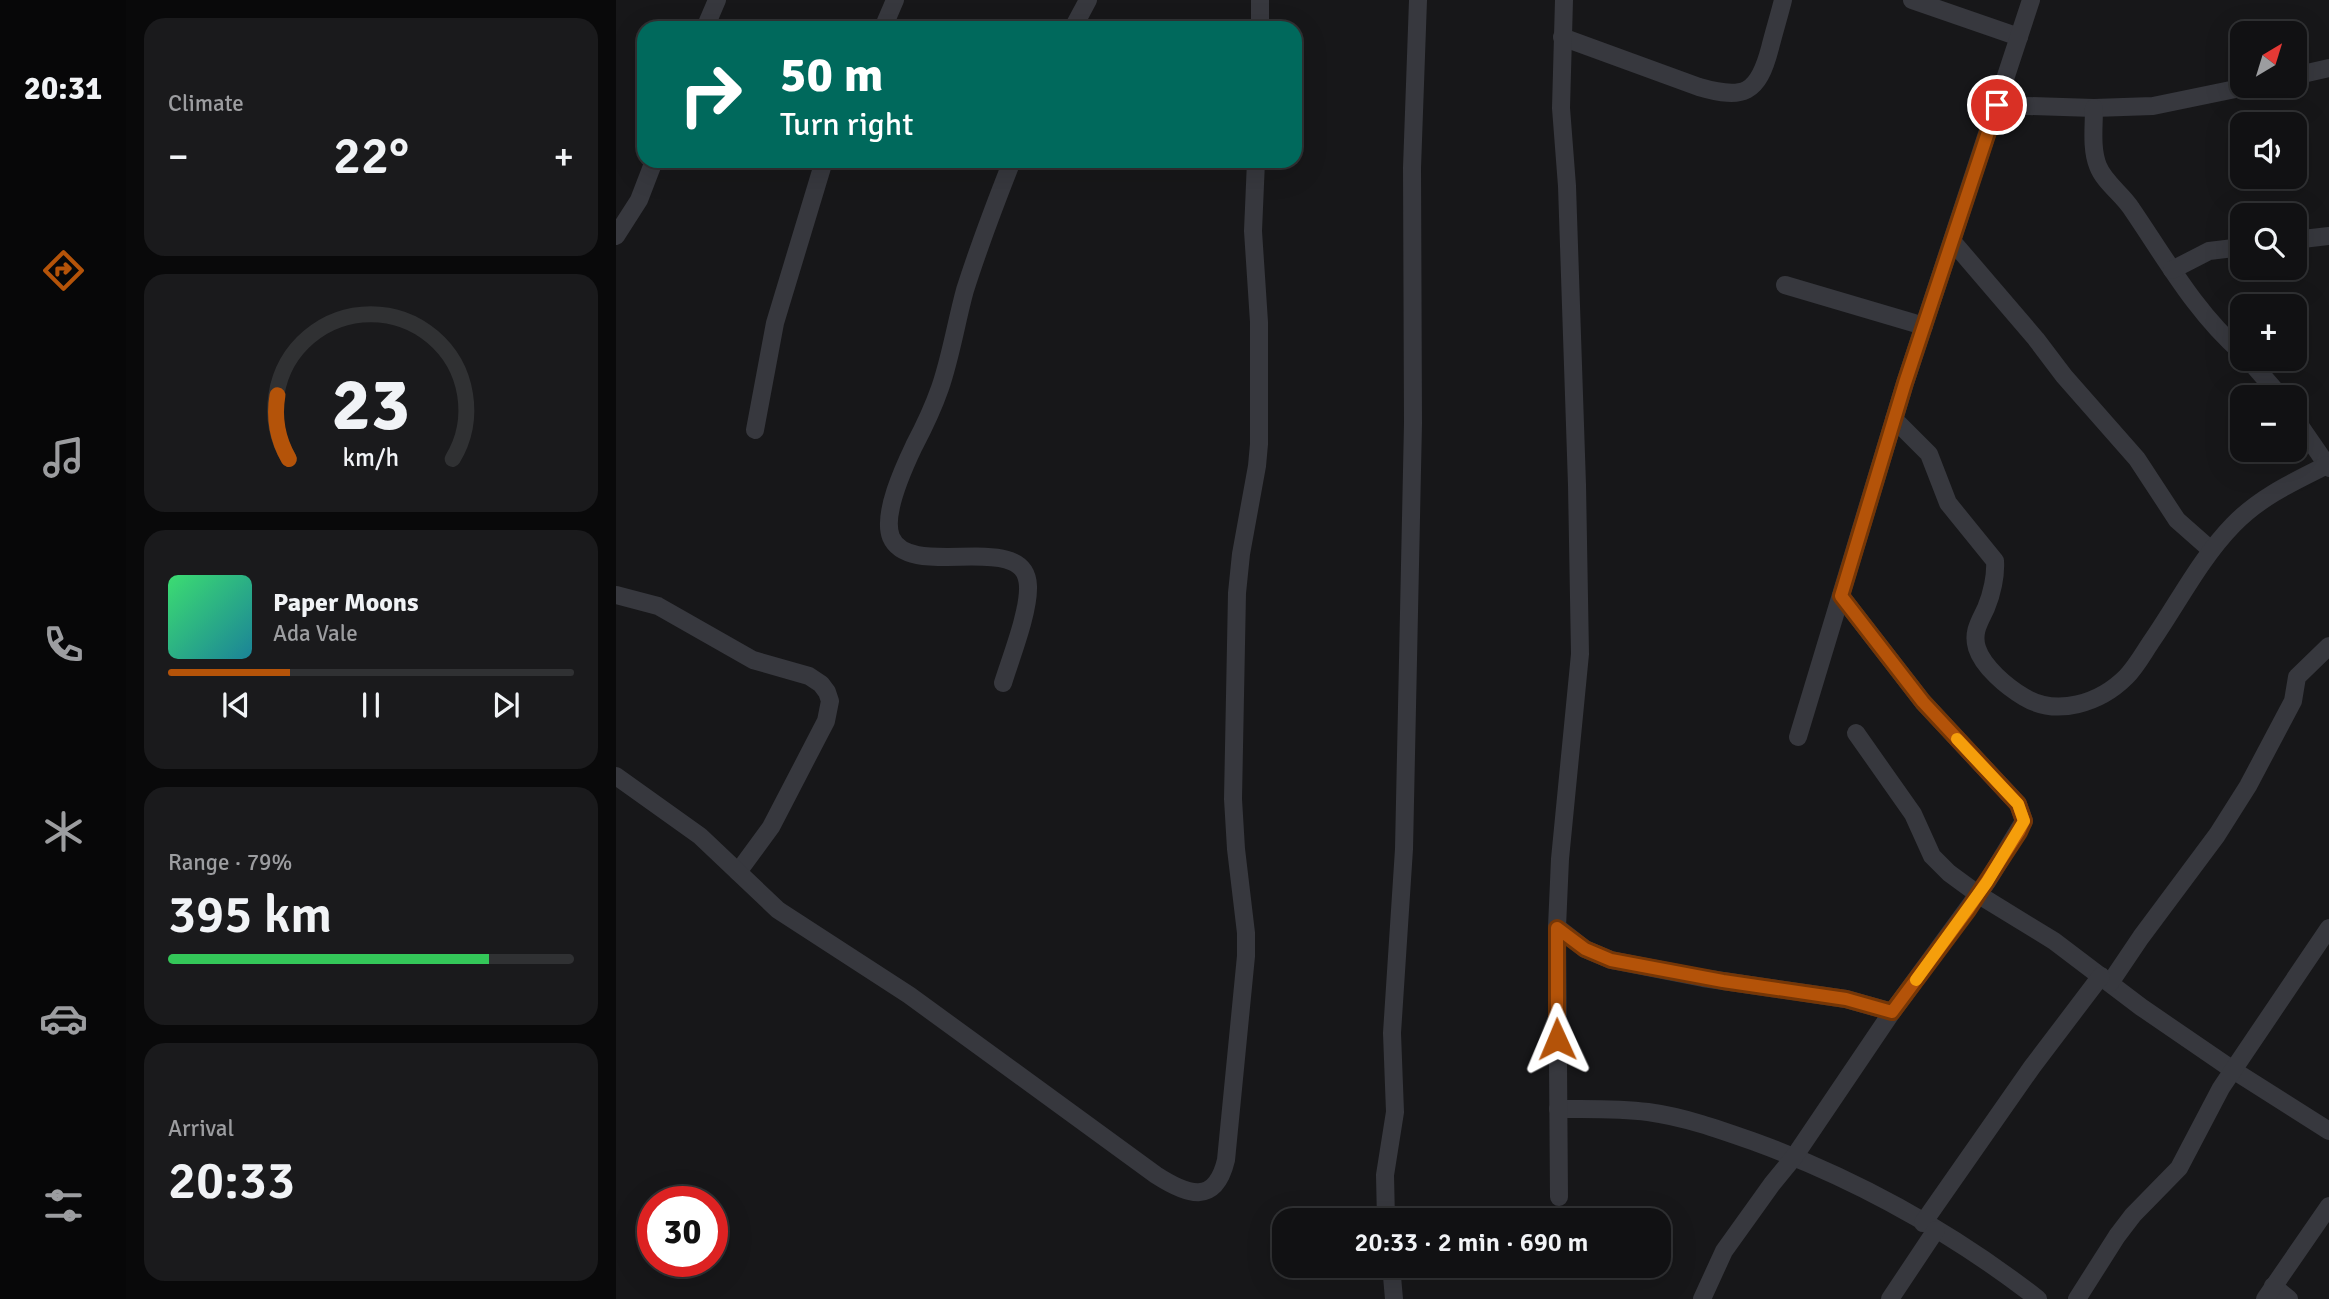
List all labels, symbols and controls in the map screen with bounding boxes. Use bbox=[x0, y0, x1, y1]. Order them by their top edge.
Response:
north arrow bbox=[2230, 21, 2306, 98]
map controls bbox=[2230, 21, 2307, 462]
text: 50 m bbox=[780, 45, 883, 105]
icon: right bbox=[665, 49, 756, 140]
text: 20:31 bbox=[24, 69, 102, 108]
pin bbox=[1967, 75, 2027, 135]
icon: arrive bbox=[1978, 86, 2016, 124]
text: Climate bbox=[168, 89, 244, 118]
text: Turn right bbox=[780, 105, 913, 144]
button: sound bbox=[2230, 112, 2307, 189]
text: 22° bbox=[333, 124, 409, 188]
text: − bbox=[168, 133, 189, 180]
text: + bbox=[553, 133, 574, 180]
button: search bbox=[2230, 203, 2307, 280]
icon: directions bbox=[39, 246, 88, 295]
button: + bbox=[2230, 294, 2307, 371]
text: 23 bbox=[332, 362, 410, 451]
button: − bbox=[2230, 385, 2307, 462]
icon: music bbox=[39, 433, 88, 482]
text: km/h bbox=[343, 442, 399, 473]
text: Paper Moons bbox=[273, 587, 419, 619]
text: Ada Vale bbox=[273, 619, 358, 648]
icon: phone bbox=[39, 620, 88, 669]
icon: previous bbox=[217, 686, 255, 724]
icon: pause bbox=[352, 686, 390, 724]
icon: next bbox=[487, 686, 525, 724]
icon: climate bbox=[39, 807, 88, 856]
text: Range · 79% bbox=[168, 848, 292, 877]
text: 395 km bbox=[168, 883, 332, 947]
icon: car bbox=[39, 994, 88, 1043]
position arrow bbox=[1520, 1002, 1594, 1076]
text: Arrival bbox=[168, 1114, 234, 1143]
text: 20:33 bbox=[168, 1149, 295, 1213]
icon: filters bbox=[39, 1181, 88, 1230]
speed limit sign: 30 bbox=[637, 1186, 728, 1277]
text: 20:33 · 2 min · 690 m bbox=[1355, 1227, 1588, 1259]

